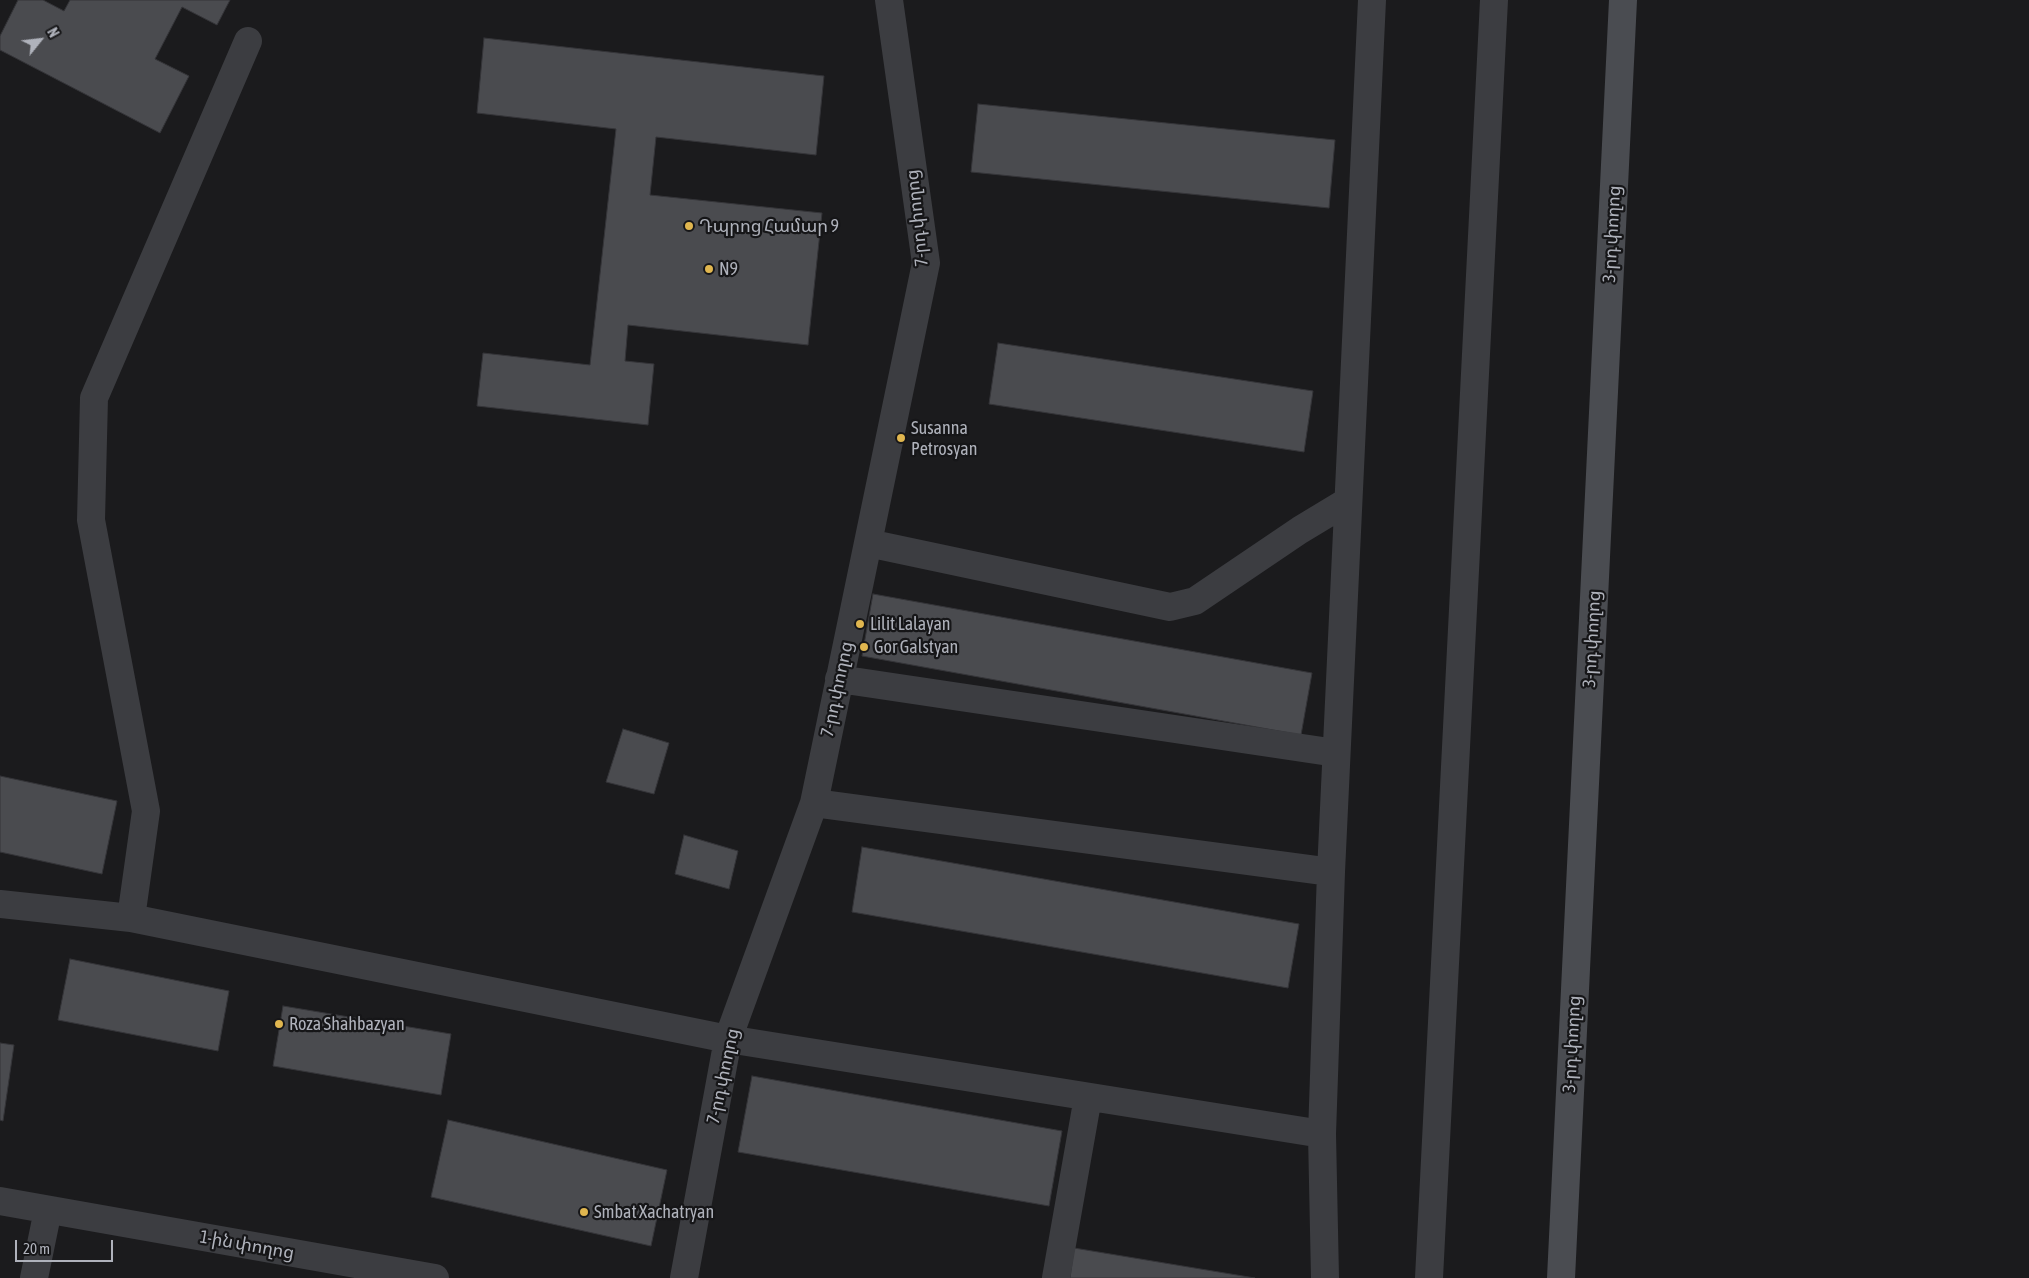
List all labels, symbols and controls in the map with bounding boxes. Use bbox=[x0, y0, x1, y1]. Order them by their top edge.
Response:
north arrow bbox=[15, 15, 65, 65]
text: N bbox=[44, 25, 62, 40]
street label: 7-րդ փողոց bbox=[901, 169, 933, 267]
street label: 3-րդ փողոց bbox=[1599, 185, 1625, 283]
place label: Դպրոց Համար 9 bbox=[699, 215, 839, 237]
marker: Դպրոց Համար 9 bbox=[683, 220, 695, 232]
place label: N9 bbox=[719, 258, 738, 280]
marker: N9 bbox=[703, 263, 715, 275]
place label: Susanna Petrosyan bbox=[911, 417, 977, 459]
marker: Susanna Petrosyan bbox=[895, 432, 907, 444]
street label: 3-րդ փողոց bbox=[1579, 590, 1605, 688]
place label: Lilit Lalayan bbox=[870, 613, 950, 635]
marker: Lilit Lalayan bbox=[854, 618, 866, 630]
place label: Gor Galstyan bbox=[874, 636, 958, 658]
street label: 7-րդ փողոց bbox=[816, 639, 858, 739]
marker: Gor Galstyan bbox=[858, 641, 870, 653]
street label: 3-րդ փողոց bbox=[1559, 995, 1585, 1093]
place label: Roza Shahbazyan bbox=[289, 1013, 405, 1035]
marker: Roza Shahbazyan bbox=[273, 1018, 285, 1030]
street label: 7-րդ փողոց bbox=[702, 1026, 744, 1126]
place label: Smbat Xachatryan bbox=[594, 1201, 714, 1223]
marker: Smbat Xachatryan bbox=[578, 1206, 590, 1218]
street label: 1-ին փողոց bbox=[198, 1226, 296, 1264]
scale bar bbox=[18, 1230, 115, 1262]
text: 20 m bbox=[23, 1240, 50, 1257]

